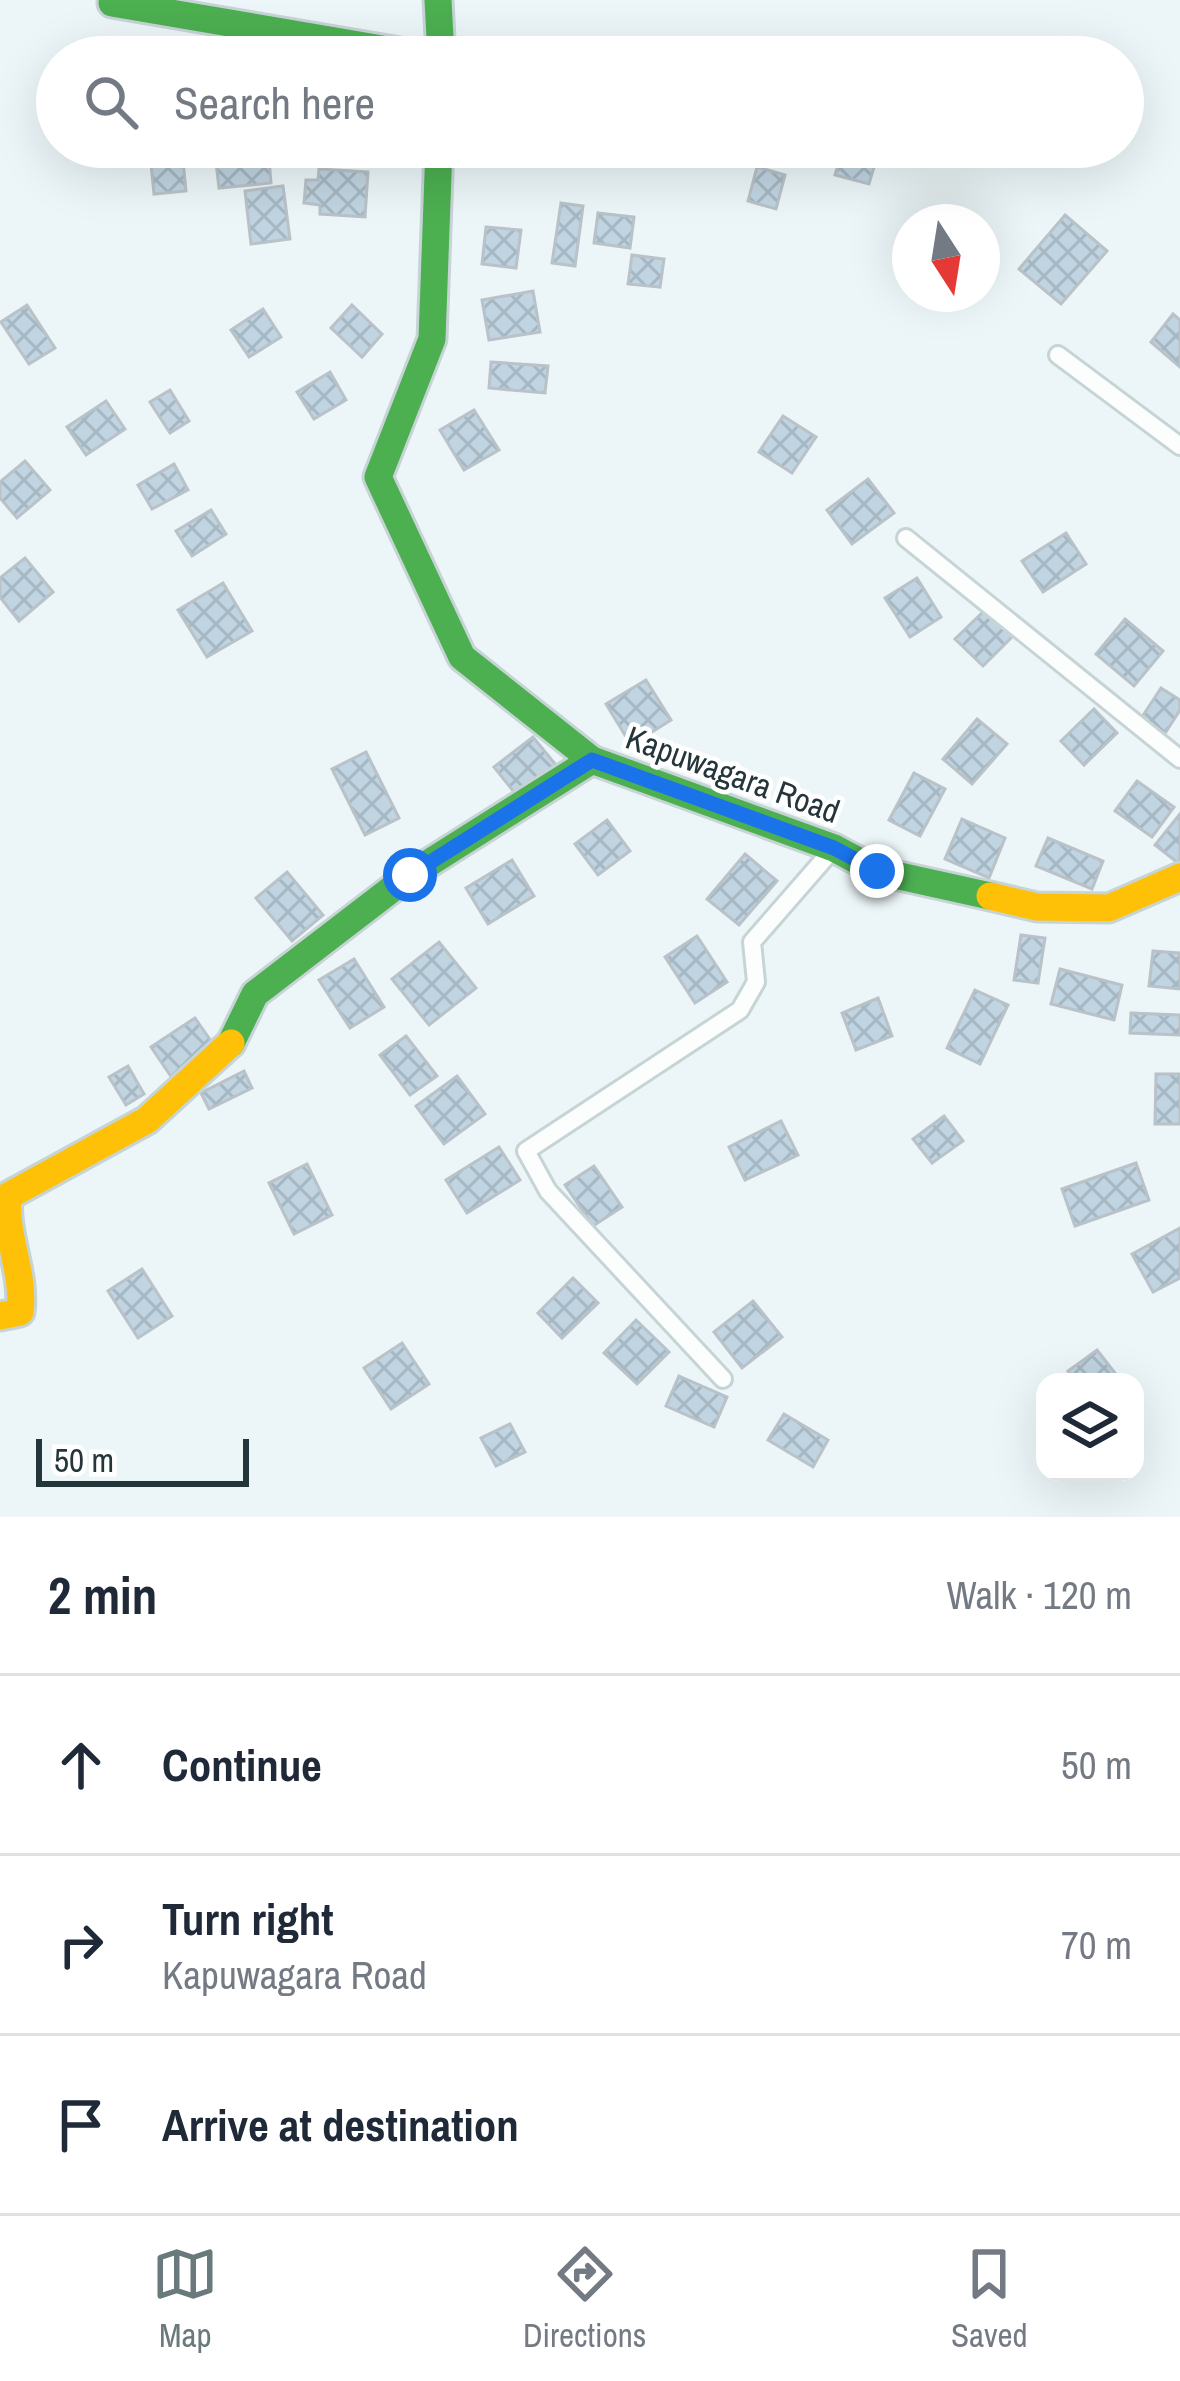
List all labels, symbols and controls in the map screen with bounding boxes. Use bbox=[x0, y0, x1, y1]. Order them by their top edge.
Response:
search box bbox=[36, 36, 1144, 168]
icon: search bbox=[78, 69, 144, 135]
text: Search here bbox=[174, 72, 375, 133]
north arrow bbox=[892, 204, 1000, 312]
street label: Kapuwagara Road bbox=[620, 715, 846, 833]
route end bbox=[850, 844, 904, 898]
route start bbox=[383, 848, 437, 902]
map controls bbox=[1036, 1373, 1144, 1481]
button: layers bbox=[1036, 1373, 1144, 1481]
scale bar bbox=[36, 1433, 249, 1486]
text: 50 m bbox=[54, 1438, 114, 1482]
text: 2 min bbox=[48, 1561, 157, 1630]
text: Walk · 120 m bbox=[947, 1569, 1132, 1621]
icon: ahead bbox=[48, 1732, 114, 1798]
text: Continue bbox=[162, 1734, 322, 1795]
text: 50 m bbox=[1061, 1739, 1132, 1791]
text: Turn right bbox=[162, 1888, 334, 1949]
icon: right bbox=[48, 1912, 114, 1978]
text: 70 m bbox=[1061, 1919, 1132, 1971]
text: Kapuwagara Road bbox=[162, 1949, 427, 2001]
icon: arrive bbox=[48, 2092, 114, 2158]
text: Arrive at destination bbox=[162, 2094, 519, 2155]
tab: Map bbox=[152, 2241, 218, 2357]
tab: Directions bbox=[523, 2241, 646, 2357]
tab: Saved bbox=[951, 2241, 1028, 2357]

